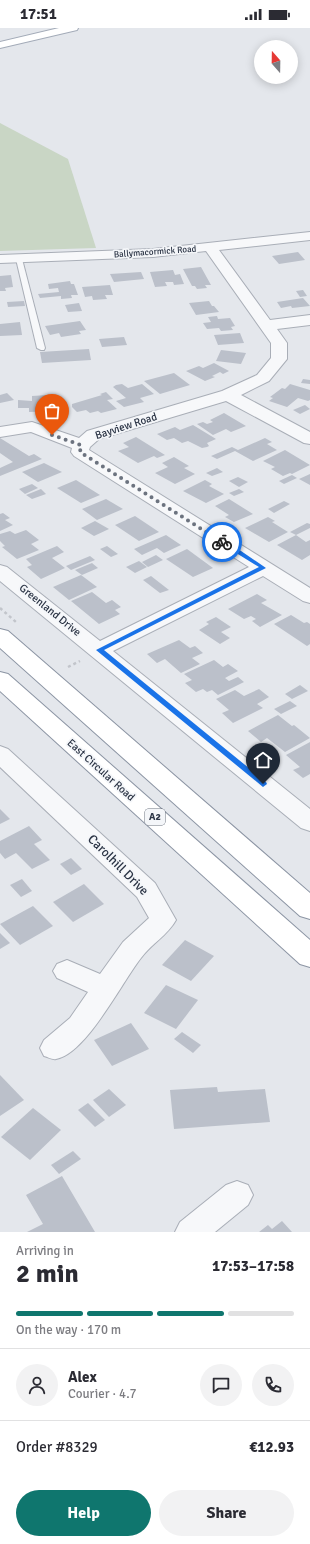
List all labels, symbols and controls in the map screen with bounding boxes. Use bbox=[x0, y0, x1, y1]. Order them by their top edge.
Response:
text: 17:51 bbox=[20, 5, 57, 23]
north arrow bbox=[254, 40, 298, 84]
map controls bbox=[254, 40, 298, 84]
street label: Ballymacormick Road bbox=[113, 244, 197, 260]
pin bbox=[35, 394, 69, 435]
icon: bag bbox=[41, 400, 63, 422]
street label: Bayview Road bbox=[93, 410, 159, 442]
courier bbox=[202, 522, 242, 562]
icon: bike bbox=[211, 531, 233, 553]
street label: Greenland Drive bbox=[17, 581, 83, 639]
street label: East Circular Road bbox=[65, 736, 138, 804]
pin bbox=[246, 743, 280, 784]
icon: home bbox=[252, 749, 274, 771]
road number: A2 bbox=[145, 809, 165, 825]
street label: Carolhill Drive bbox=[84, 831, 152, 899]
text: Arriving in bbox=[16, 1243, 74, 1259]
text: 17:53–17:58 bbox=[212, 1257, 294, 1275]
text: 2 min bbox=[16, 1258, 79, 1290]
text: On the way · 170 m bbox=[16, 1322, 121, 1338]
button: person bbox=[16, 1364, 58, 1406]
button: chat bbox=[200, 1364, 242, 1406]
button: phone bbox=[252, 1364, 294, 1406]
text: Alex bbox=[68, 1368, 97, 1386]
text: Courier · 4.7 bbox=[68, 1386, 137, 1402]
text: Order #8329 bbox=[16, 1438, 98, 1456]
text: €12.93 bbox=[249, 1438, 294, 1456]
button: Help bbox=[16, 1490, 151, 1536]
button: Share bbox=[159, 1490, 294, 1536]

